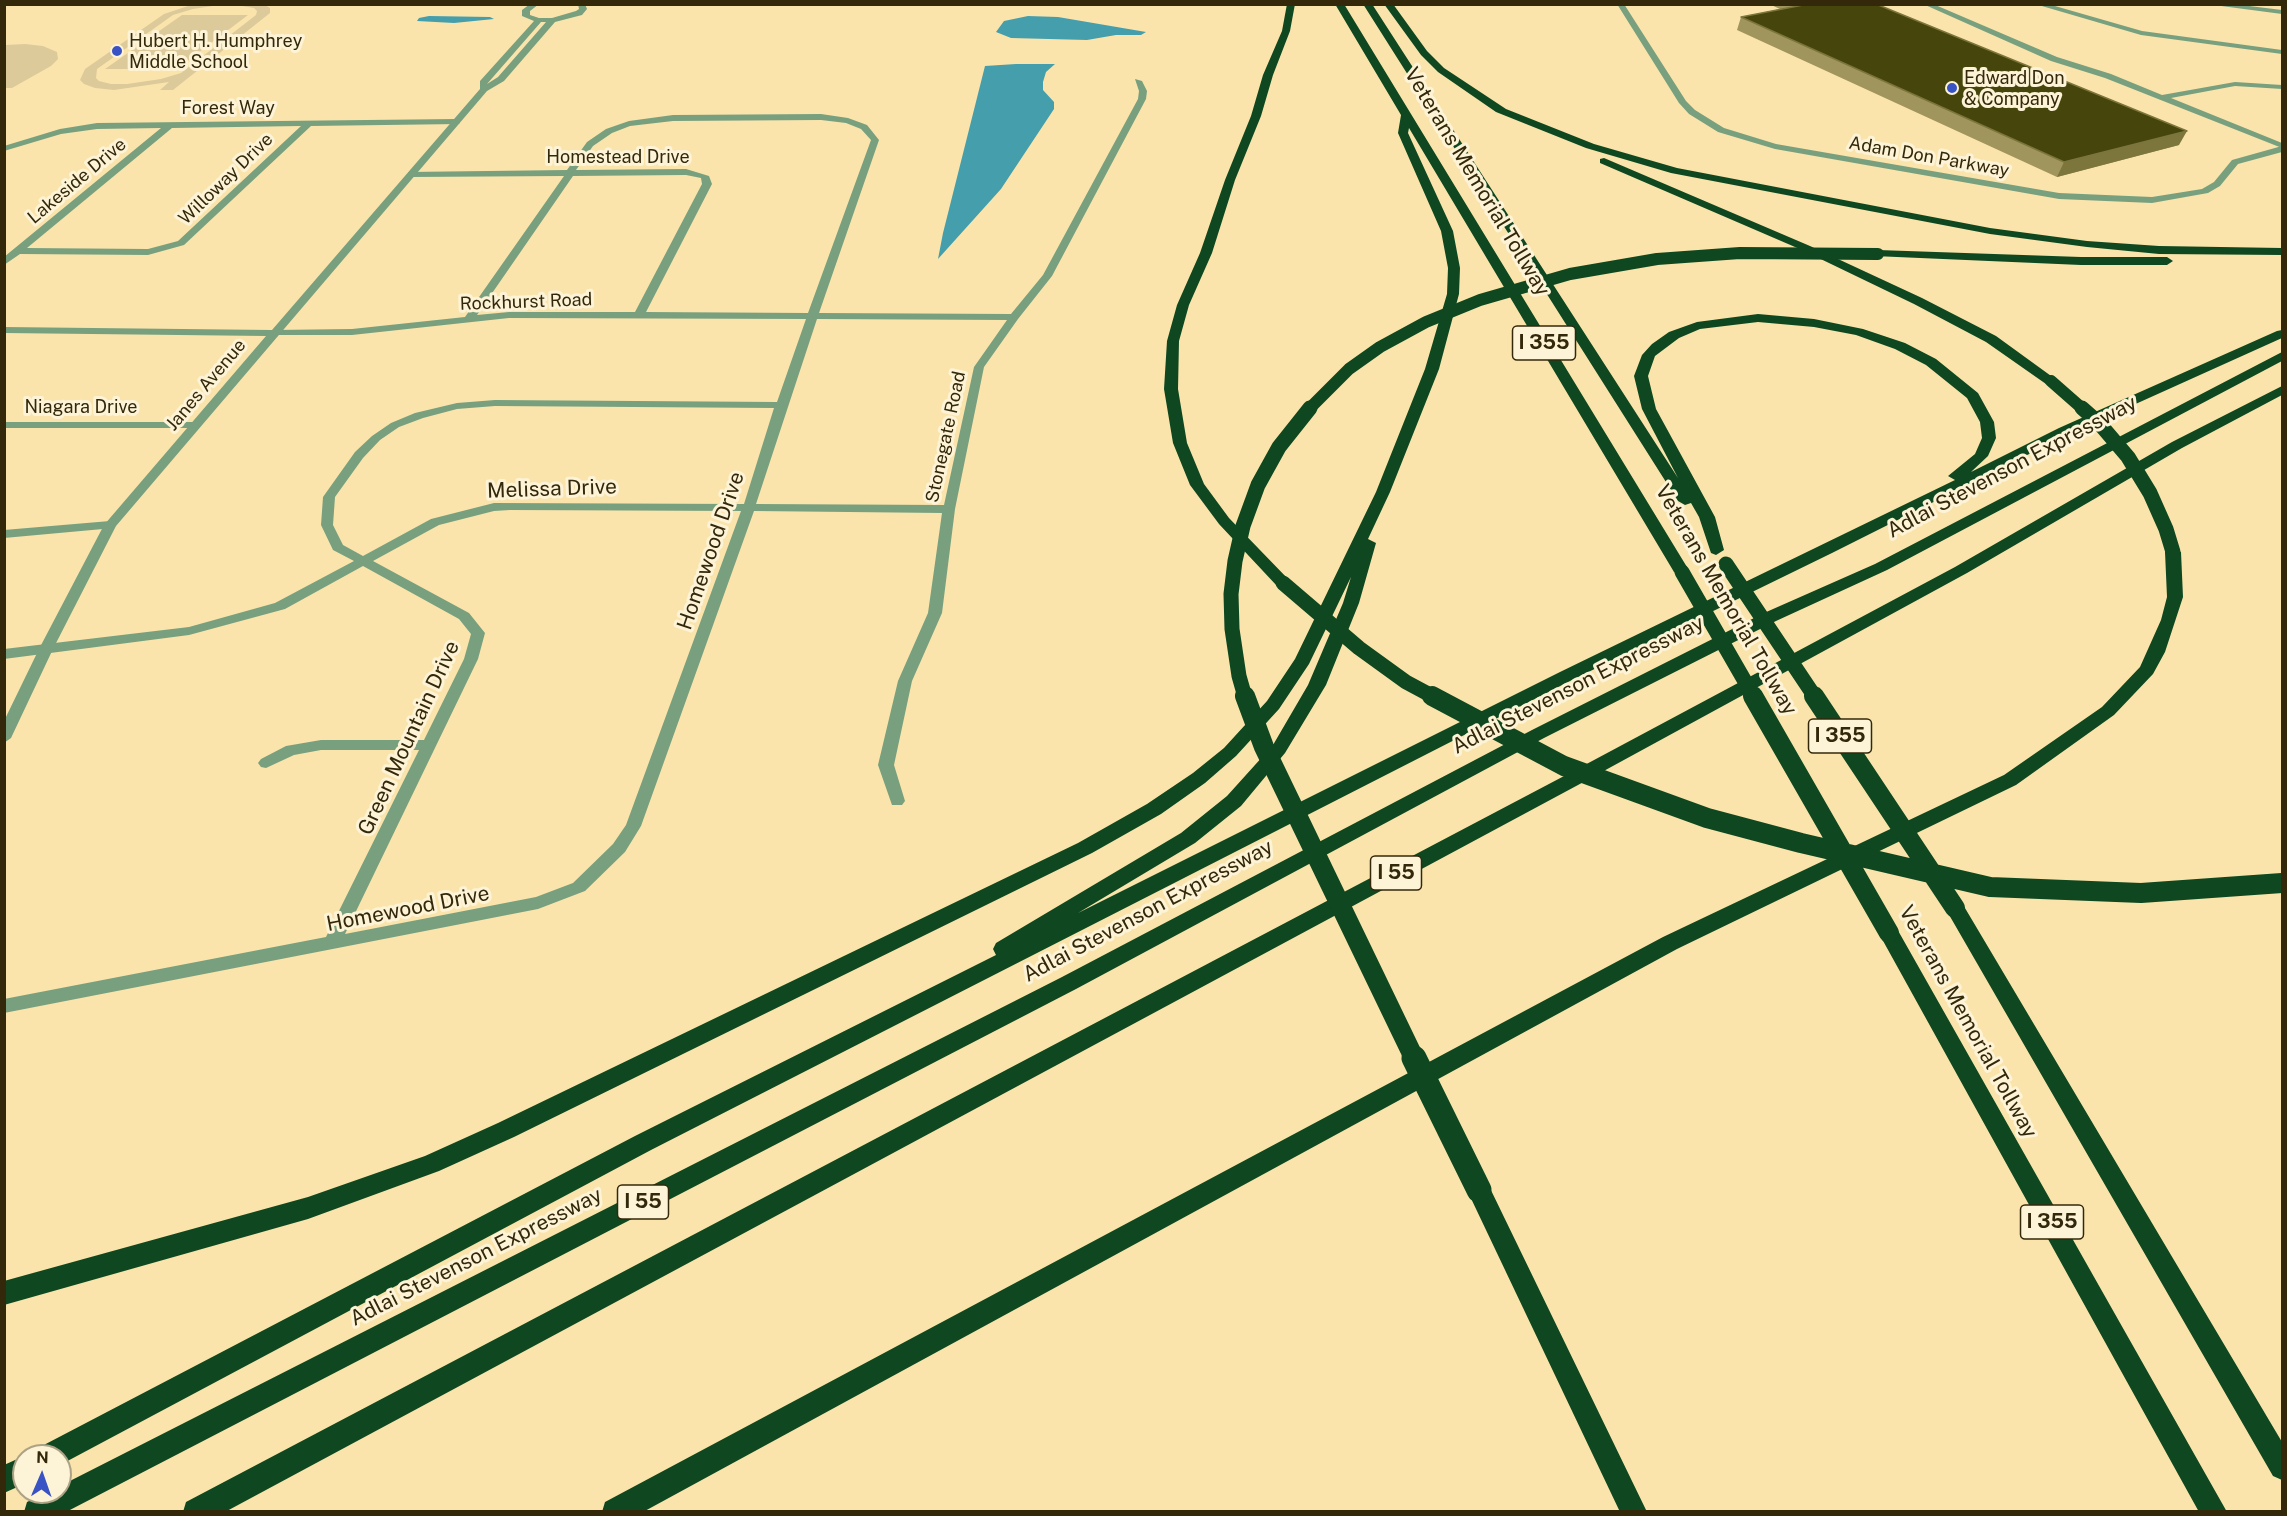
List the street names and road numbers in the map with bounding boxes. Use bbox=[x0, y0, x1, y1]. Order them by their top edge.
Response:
street label: Veterans Memorial Tollway bbox=[1399, 63, 1555, 301]
street label: Forest Way bbox=[181, 97, 275, 119]
street label: Willoway Drive bbox=[174, 129, 278, 229]
street label: Adam Don Parkway bbox=[1847, 132, 2011, 182]
street label: Lakeside Drive bbox=[23, 134, 131, 228]
street label: Homestead Drive bbox=[546, 146, 690, 168]
street label: Rockhurst Road bbox=[459, 289, 593, 315]
road number: I 355 bbox=[1512, 326, 1576, 360]
street label: Janes Avenue bbox=[161, 335, 251, 435]
street label: Stonegate Road bbox=[922, 369, 970, 505]
street label: Adlai Stevenson Expressway bbox=[1883, 390, 2141, 544]
street label: Niagara Drive bbox=[25, 396, 137, 418]
street label: Homewood Drive bbox=[672, 469, 750, 633]
street label: Melissa Drive bbox=[487, 474, 617, 504]
street label: Veterans Memorial Tollway bbox=[1650, 480, 1802, 720]
street label: Adlai Stevenson Expressway bbox=[1448, 610, 1708, 760]
street label: Green Mountain Drive bbox=[353, 637, 465, 839]
road number: I 355 bbox=[1808, 719, 1872, 753]
street label: Adlai Stevenson Expressway bbox=[1019, 834, 1277, 988]
road number: I 55 bbox=[1370, 856, 1422, 890]
street label: Homewood Drive bbox=[324, 881, 492, 937]
street label: Veterans Memorial Tollway bbox=[1893, 901, 2043, 1143]
street label: Adlai Stevenson Expressway bbox=[346, 1182, 606, 1332]
road number: I 55 bbox=[618, 1185, 668, 1219]
road number: I 355 bbox=[2020, 1205, 2084, 1239]

